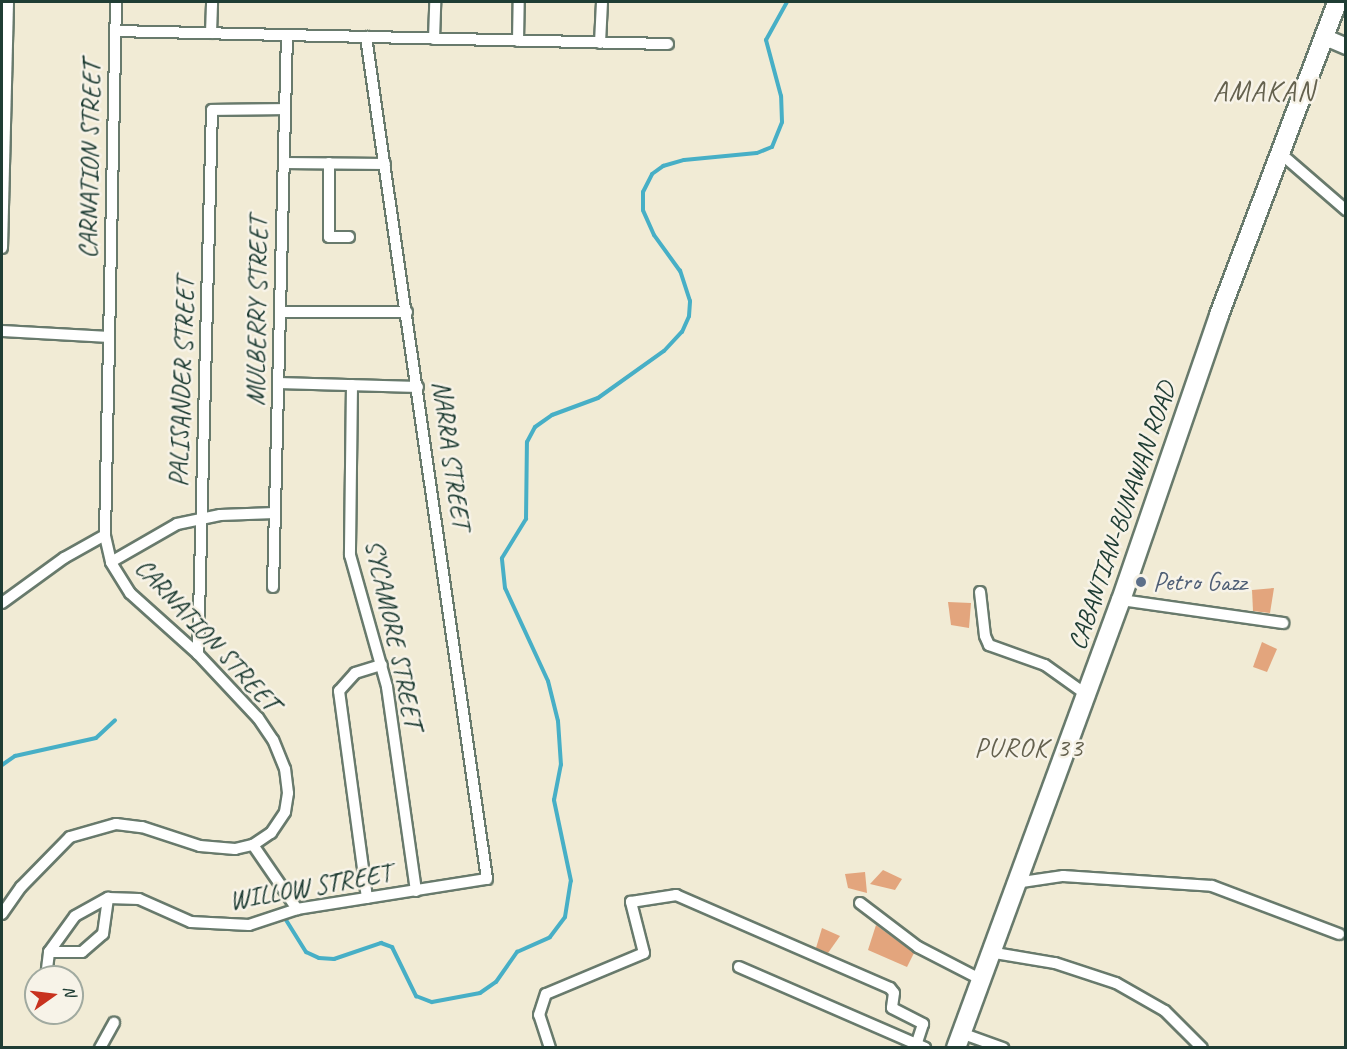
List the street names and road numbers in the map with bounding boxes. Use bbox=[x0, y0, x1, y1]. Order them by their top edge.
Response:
street label: CARNATION STREET bbox=[73, 61, 107, 259]
street label: MULBERRY STREET bbox=[240, 216, 274, 406]
street label: PALISANDER STREET bbox=[163, 276, 201, 488]
street label: CABANTIAN-BUNAWAN ROAD bbox=[1061, 378, 1183, 654]
street label: NARRA STREET bbox=[425, 379, 477, 531]
street label: SYCAMORE STREET bbox=[359, 537, 429, 731]
street label: CARNATION STREET bbox=[128, 552, 286, 718]
street label: WILLOW STREET bbox=[227, 857, 393, 917]

